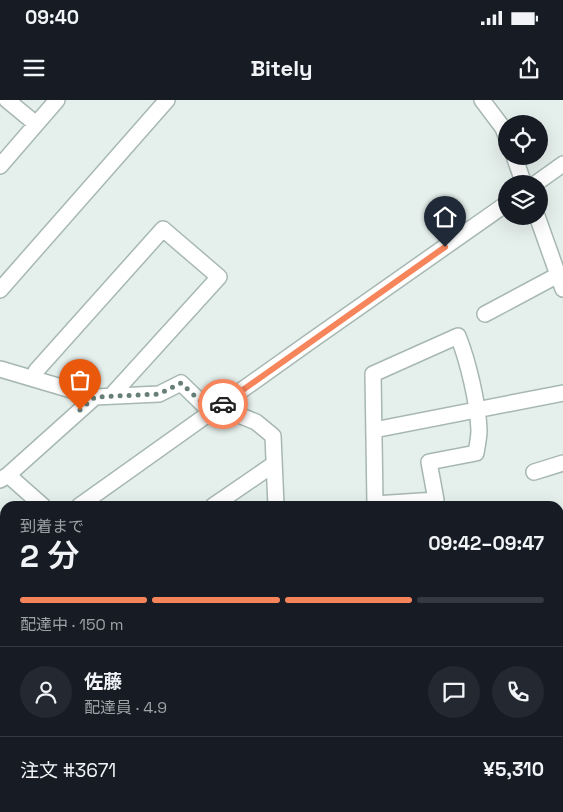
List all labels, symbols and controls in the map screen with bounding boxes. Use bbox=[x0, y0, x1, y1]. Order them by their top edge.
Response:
text: 09:40 bbox=[25, 5, 79, 30]
icon: menu bbox=[20, 54, 48, 82]
text: Bitely bbox=[250, 54, 313, 82]
icon: share bbox=[515, 54, 543, 82]
map controls bbox=[498, 115, 548, 225]
button: locate bbox=[498, 115, 548, 165]
button: layers bbox=[498, 175, 548, 225]
pin bbox=[424, 196, 466, 247]
icon: home bbox=[431, 203, 459, 231]
pin bbox=[59, 359, 101, 410]
icon: bag bbox=[66, 366, 94, 394]
courier bbox=[198, 379, 248, 429]
icon: car bbox=[209, 390, 237, 418]
text: 到着まで bbox=[20, 516, 84, 537]
text: 09:42–09:47 bbox=[428, 531, 544, 556]
text: 2 分 bbox=[20, 536, 79, 576]
text: 配達中 · 150 m bbox=[20, 614, 124, 635]
button: person bbox=[20, 666, 72, 718]
button: chat bbox=[428, 666, 480, 718]
button: phone bbox=[492, 666, 544, 718]
text: 佐藤 bbox=[84, 669, 122, 694]
text: 配達員 · 4.9 bbox=[84, 697, 167, 718]
text: ¥5,310 bbox=[483, 757, 544, 782]
text: 注文 #3671 bbox=[20, 758, 116, 783]

